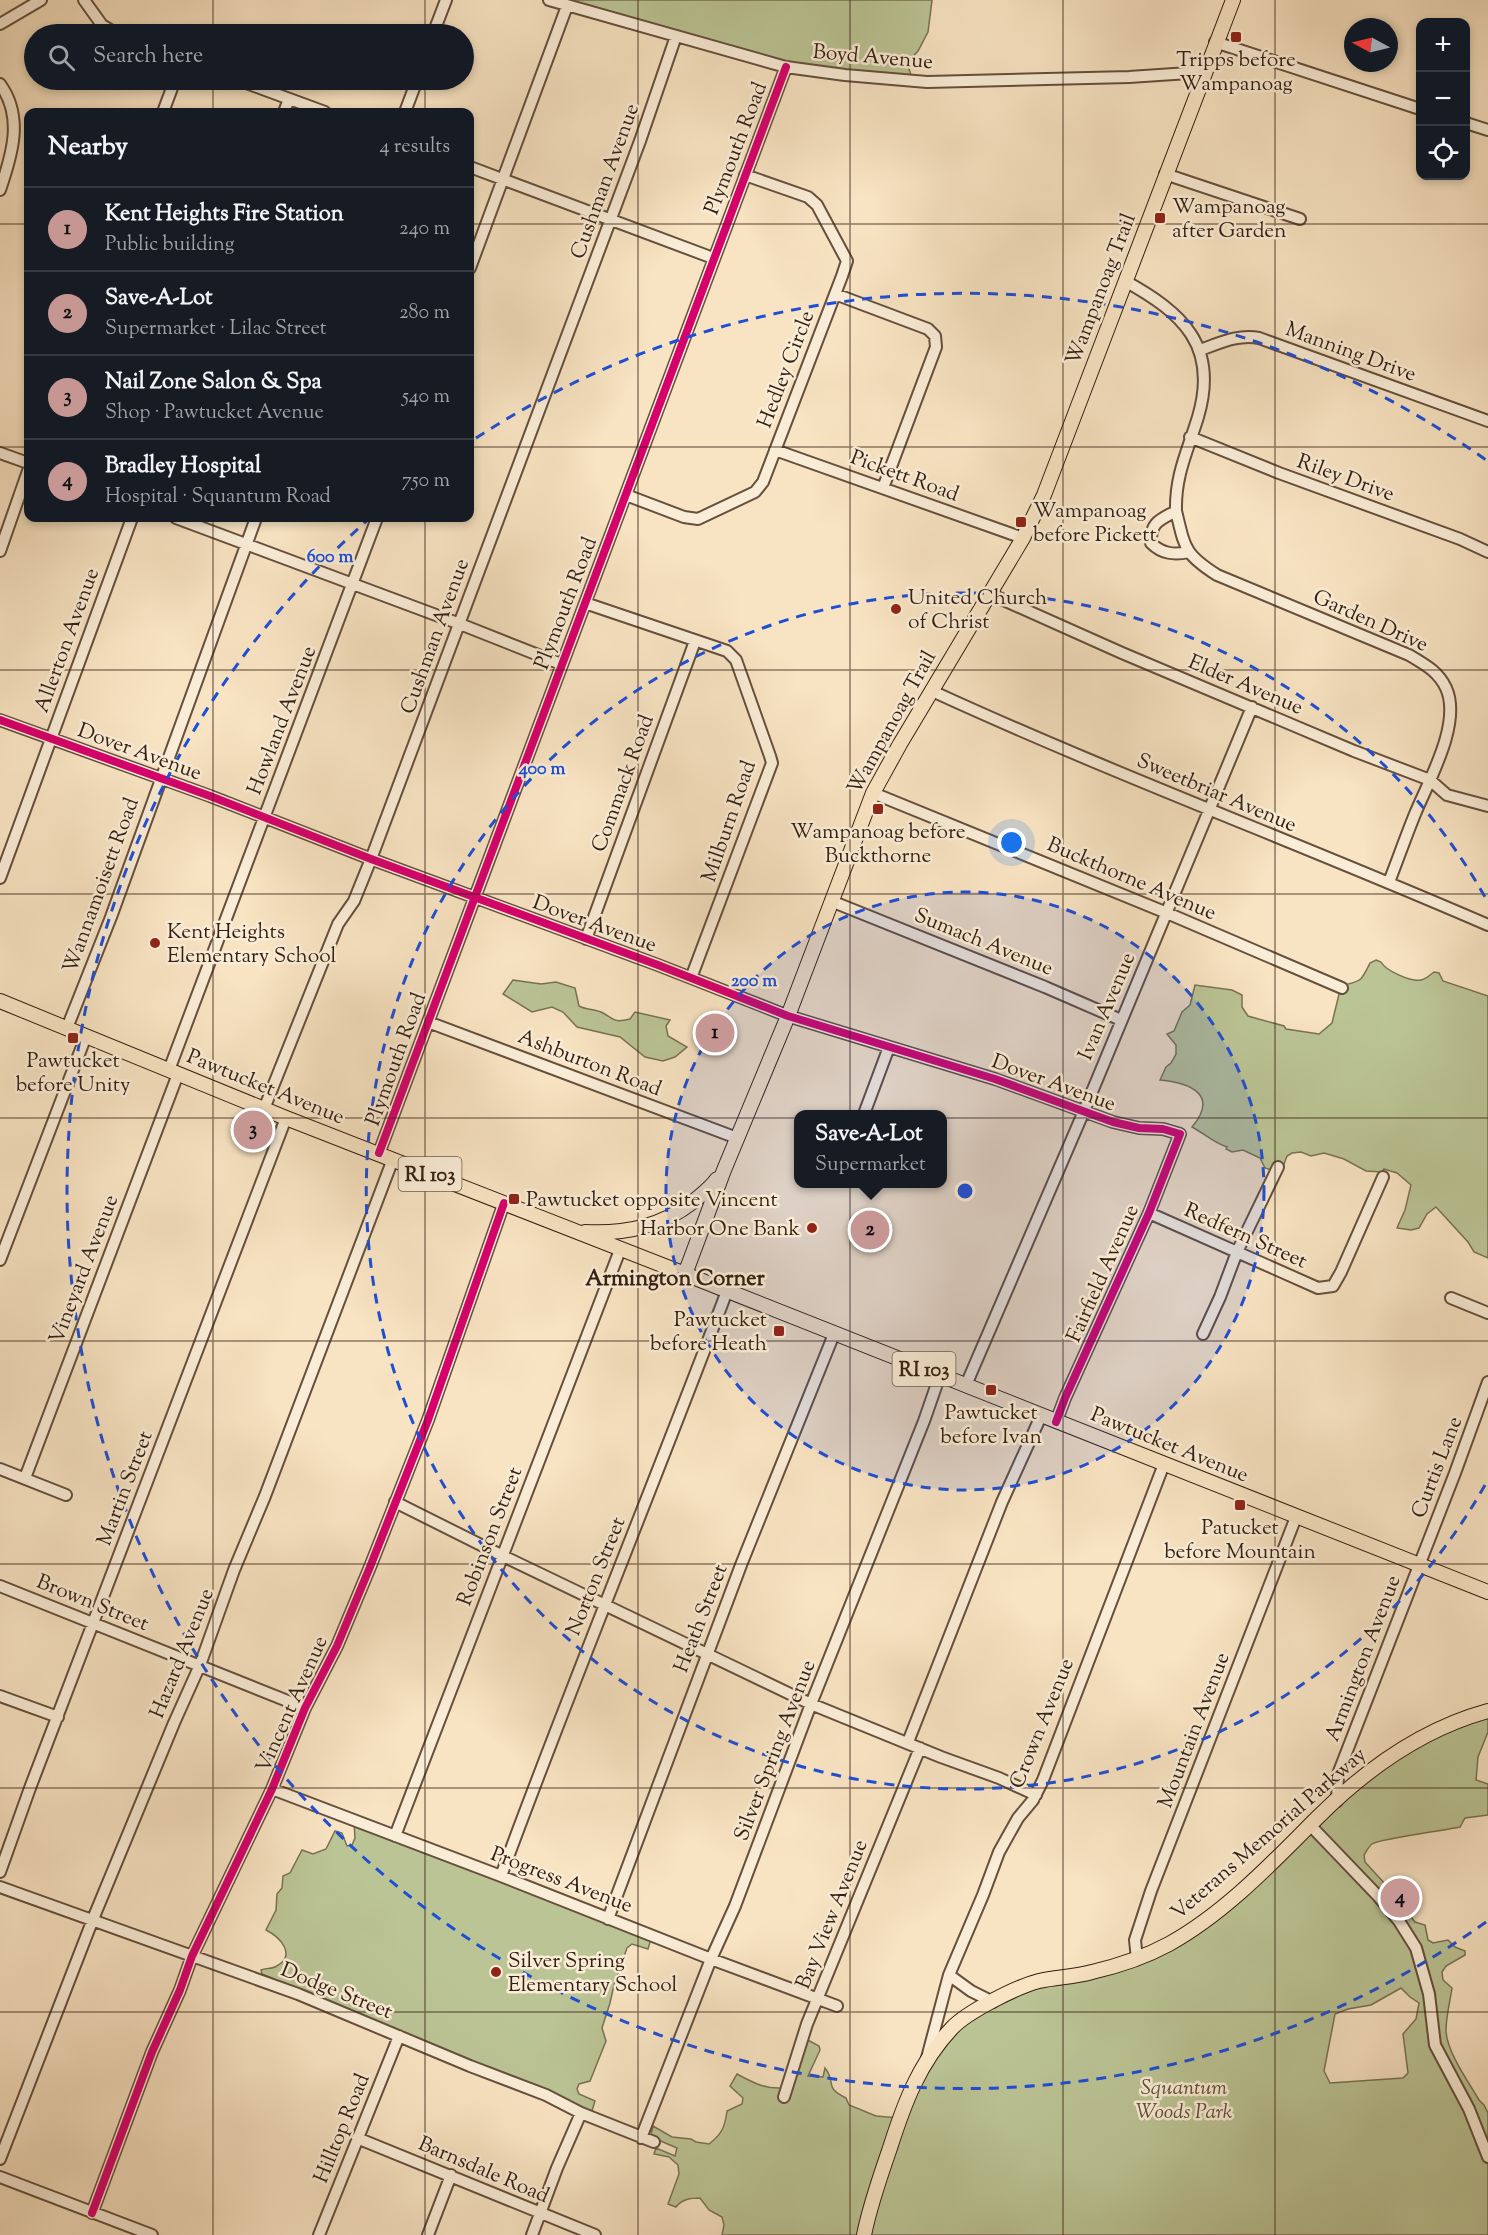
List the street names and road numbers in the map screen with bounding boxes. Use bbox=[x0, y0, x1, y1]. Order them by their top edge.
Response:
street label: Boyd Avenue bbox=[811, 38, 934, 78]
street label: Plymouth Road bbox=[698, 78, 776, 219]
street label: Cushman Avenue bbox=[564, 100, 648, 264]
street label: Wampanoag Trail bbox=[1059, 209, 1145, 370]
street label: Hedley Circle bbox=[751, 307, 823, 433]
street label: Manning Drive bbox=[1281, 315, 1420, 390]
street label: Pickett Road bbox=[846, 443, 963, 510]
street label: Riley Drive bbox=[1292, 447, 1398, 510]
street label: Plymouth Road bbox=[528, 533, 606, 674]
street label: Cushman Avenue bbox=[394, 555, 478, 719]
street label: Allerton Avenue bbox=[28, 564, 108, 717]
street label: Garden Drive bbox=[1308, 583, 1433, 661]
street label: Howland Avenue bbox=[241, 642, 325, 800]
street label: Wampanoag Trail bbox=[841, 645, 945, 800]
street label: Elder Avenue bbox=[1183, 648, 1307, 724]
street label: Commack Road bbox=[585, 711, 663, 857]
street label: Dover Avenue bbox=[73, 717, 206, 789]
street label: Sweetbriar Avenue bbox=[1132, 747, 1301, 841]
street label: Milburn Road bbox=[695, 757, 765, 886]
street label: Wannamoisett Road bbox=[56, 794, 148, 978]
street label: Buckthorne Avenue bbox=[1042, 831, 1220, 929]
street label: Dover Avenue bbox=[528, 889, 661, 961]
street label: Sumach Avenue bbox=[909, 901, 1057, 984]
street label: Ivan Avenue bbox=[1072, 948, 1144, 1065]
street label: Plymouth Road bbox=[359, 989, 435, 1131]
street label: Ashburton Road bbox=[513, 1023, 666, 1105]
street label: Pawtucket Avenue bbox=[182, 1043, 349, 1133]
street label: Dover Avenue bbox=[987, 1048, 1120, 1120]
road number: RI 103 bbox=[398, 1157, 462, 1191]
street label: Vineyard Avenue bbox=[43, 1191, 127, 1349]
street label: Redfern Street bbox=[1179, 1196, 1311, 1277]
street label: Fairfield Avenue bbox=[1060, 1200, 1148, 1347]
road number: RI 103 bbox=[892, 1352, 956, 1386]
street label: Pawtucket Avenue bbox=[1086, 1401, 1253, 1491]
street label: Curtis Lane bbox=[1405, 1412, 1471, 1523]
street label: Martin Street bbox=[90, 1427, 162, 1550]
street label: Robinson Street bbox=[451, 1463, 531, 1610]
street label: Norton Street bbox=[559, 1513, 634, 1641]
street label: Heath Street bbox=[667, 1560, 736, 1677]
street label: Brown Street bbox=[32, 1568, 153, 1640]
street label: Armington Avenue bbox=[1318, 1571, 1409, 1746]
street label: Hazard Avenue bbox=[143, 1584, 223, 1723]
street label: Vincent Avenue bbox=[249, 1631, 336, 1778]
street label: Mountain Avenue bbox=[1151, 1648, 1238, 1813]
street label: Crown Avenue bbox=[1003, 1654, 1083, 1793]
street label: Silver Spring Avenue bbox=[728, 1656, 824, 1846]
street label: Veterans Memorial Parkway bbox=[1165, 1741, 1374, 1928]
street label: Bay View Avenue bbox=[789, 1835, 877, 1994]
street label: Progress Avenue bbox=[486, 1840, 637, 1922]
street label: Dodge Street bbox=[276, 1956, 397, 2028]
street label: Hilltop Road bbox=[307, 2069, 379, 2188]
street label: Barnsdale Road bbox=[413, 2130, 554, 2212]

